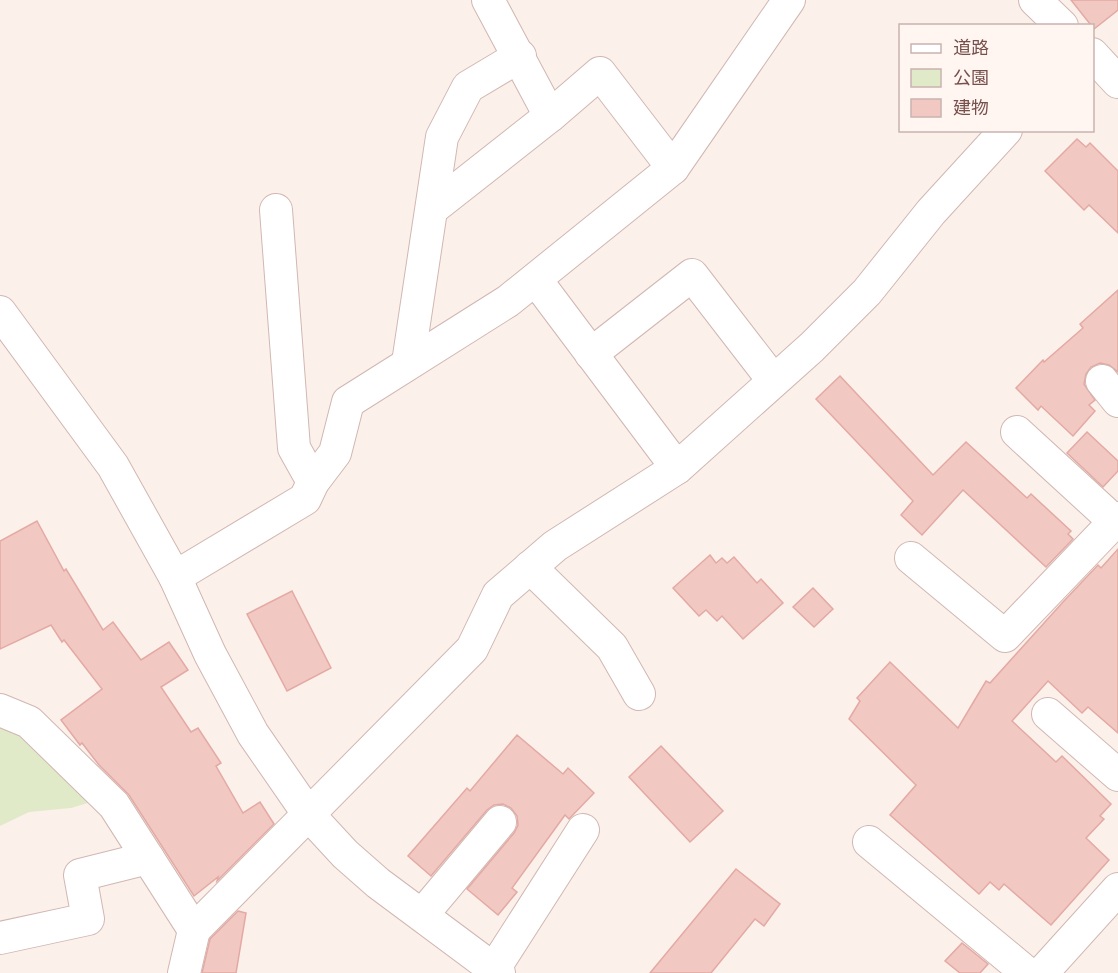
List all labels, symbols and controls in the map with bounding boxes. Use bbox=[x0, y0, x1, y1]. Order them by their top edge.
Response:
legend bbox=[899, 24, 1094, 132]
text: 道路 bbox=[953, 34, 989, 61]
text: 公園 bbox=[953, 64, 989, 91]
text: 建物 bbox=[953, 94, 989, 121]

